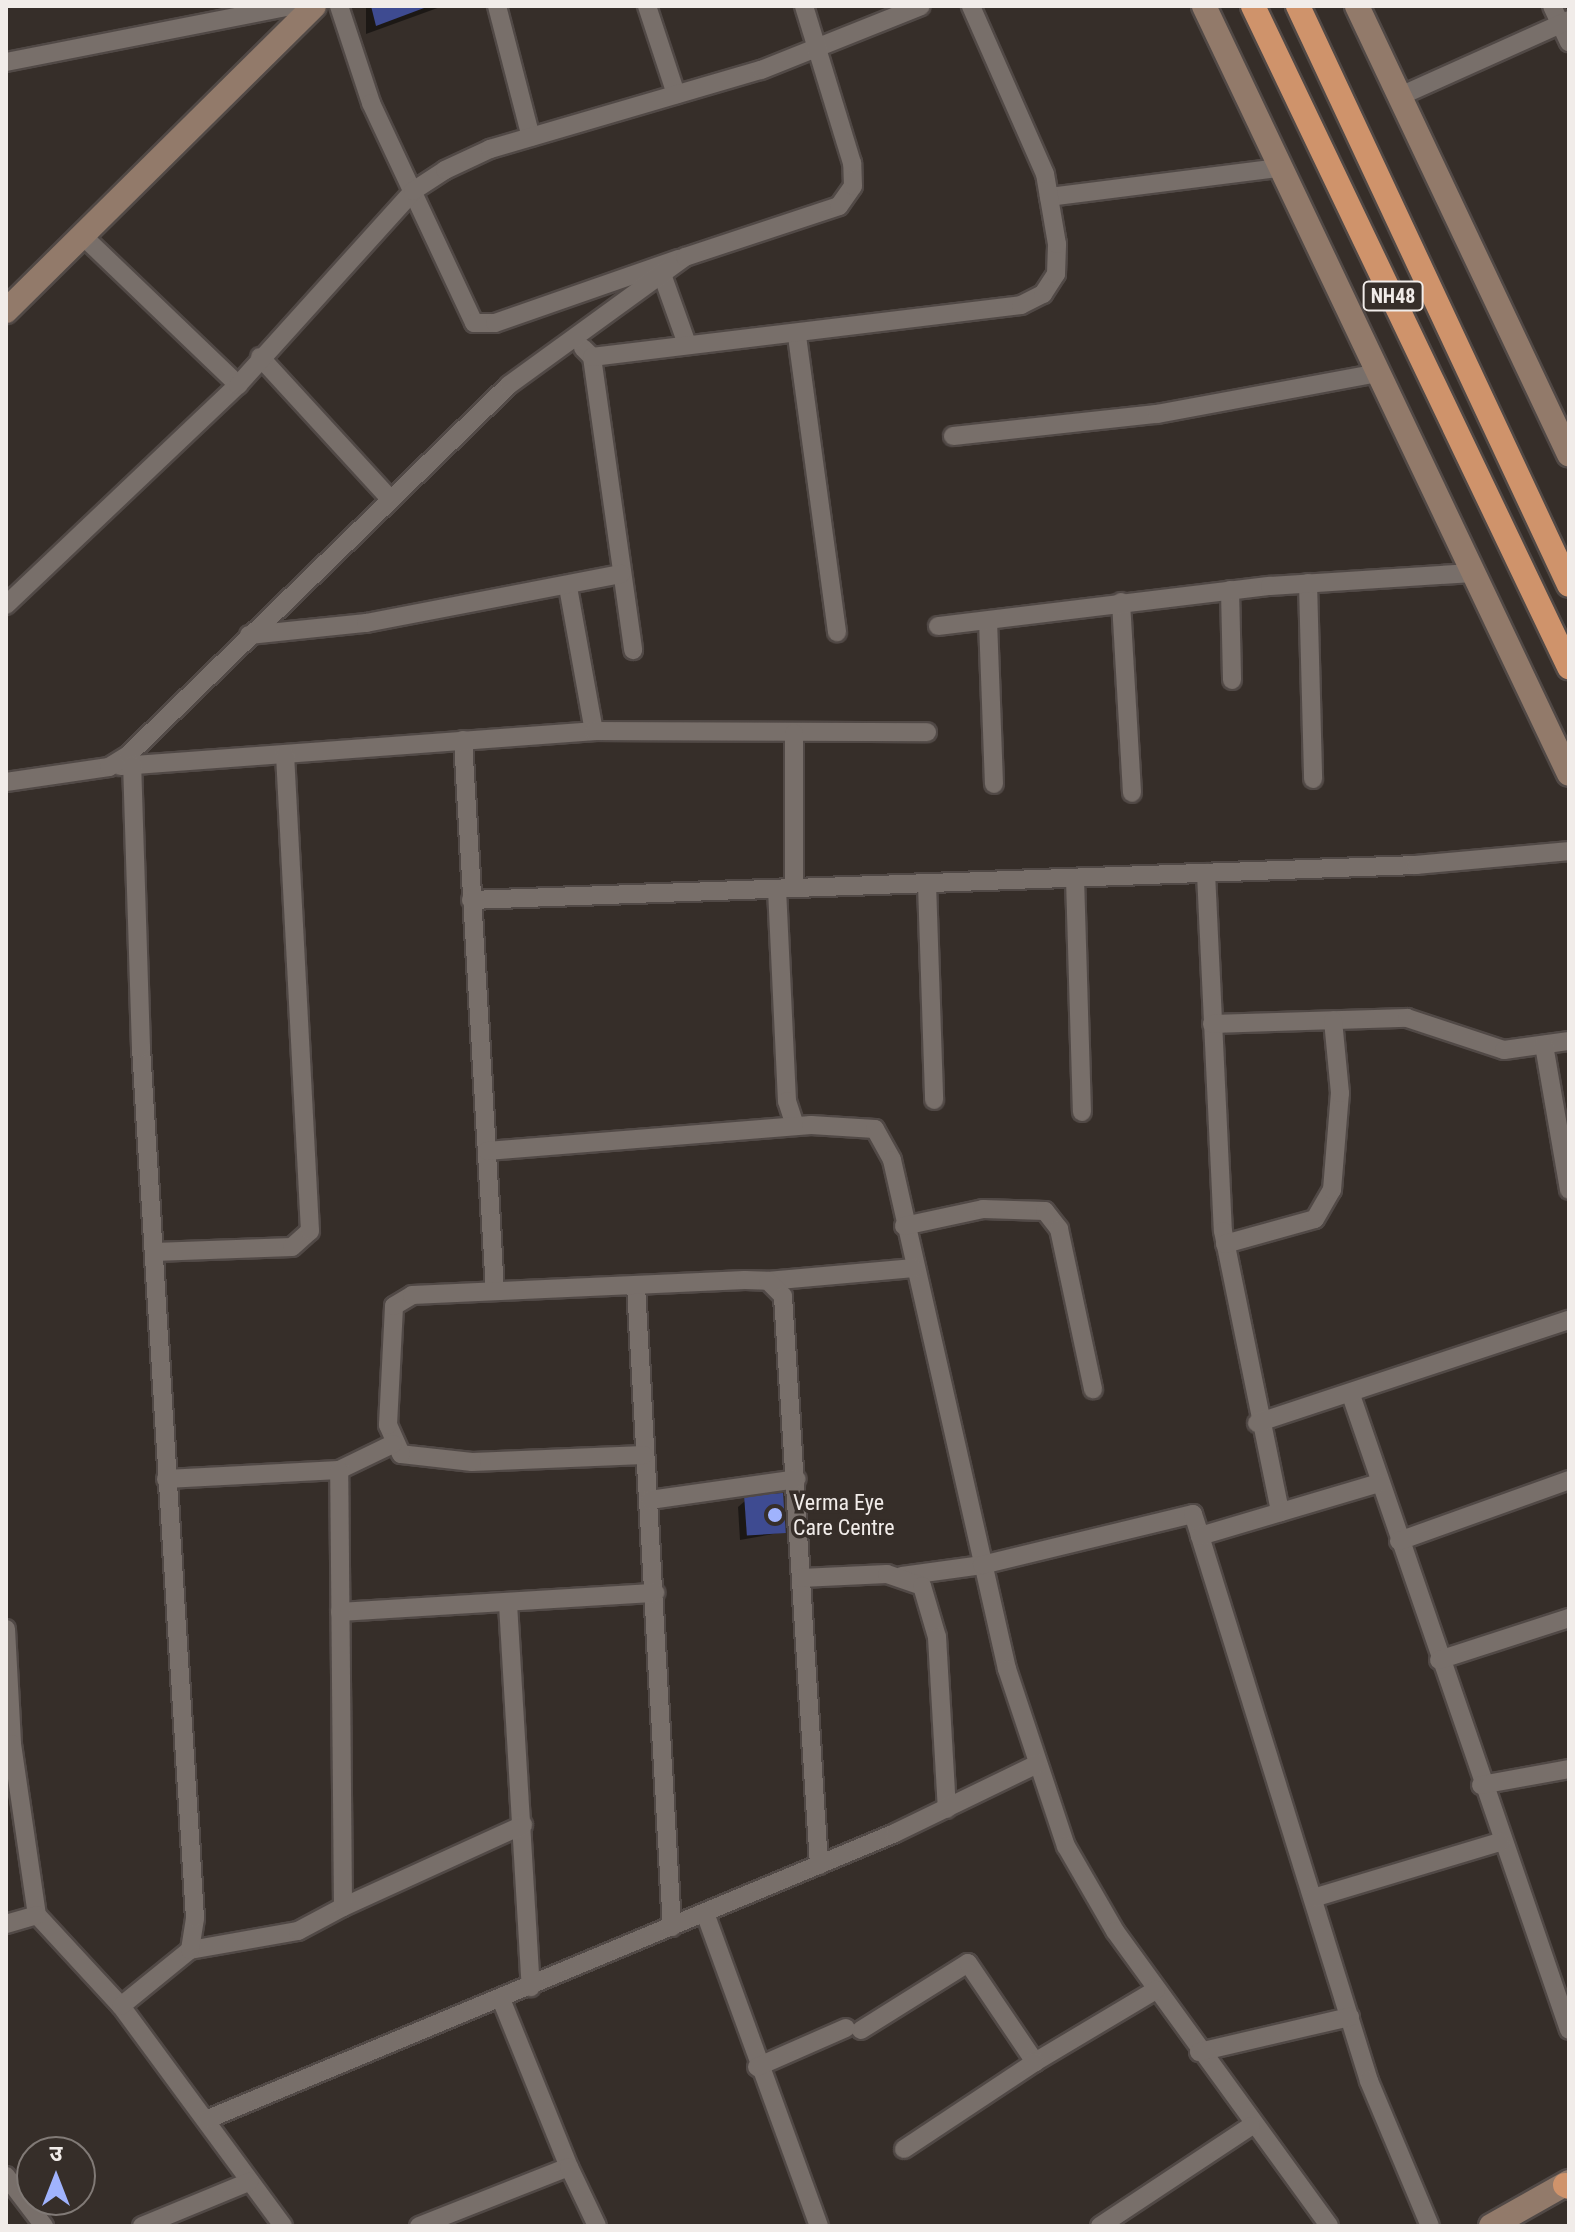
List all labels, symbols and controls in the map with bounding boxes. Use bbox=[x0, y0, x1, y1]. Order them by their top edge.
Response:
road number: NH48 bbox=[1361, 280, 1425, 312]
place label: Verma Eye Care Centre bbox=[793, 1489, 895, 1540]
marker: Verma Eye Care Centre bbox=[764, 1504, 786, 1526]
north arrow bbox=[16, 2136, 96, 2216]
text: उ bbox=[50, 2141, 62, 2166]

